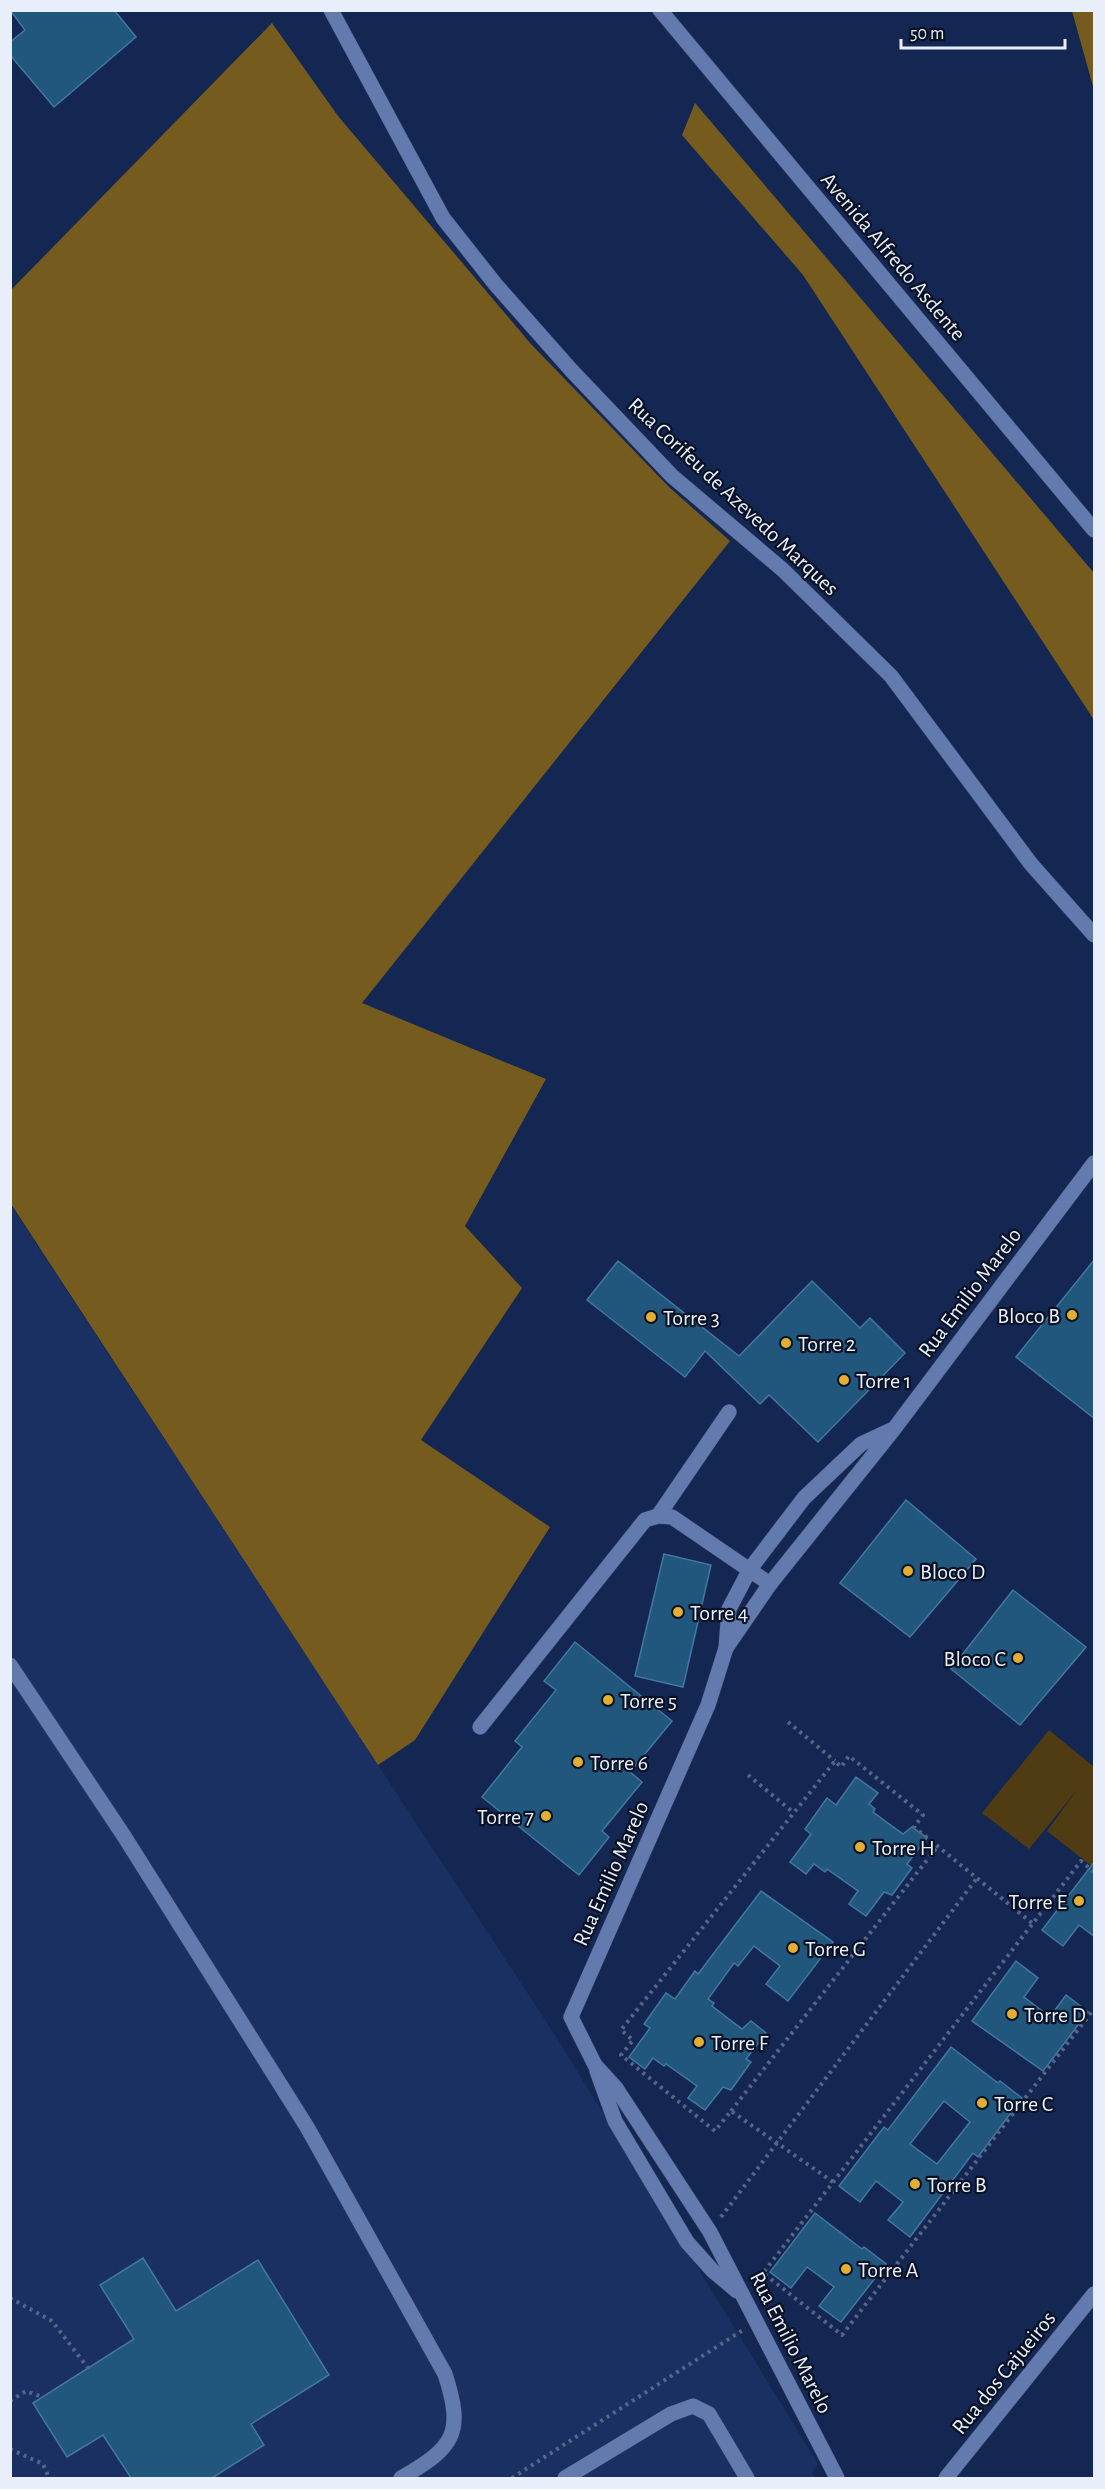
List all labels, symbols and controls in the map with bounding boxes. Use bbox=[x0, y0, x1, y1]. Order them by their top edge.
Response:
scale bar bbox=[901, 12, 1064, 50]
text: 50 m bbox=[910, 25, 944, 43]
street label: Avenida Alfredo Asdente bbox=[817, 168, 970, 345]
street label: Rua Corifeu de Azevedo Marques bbox=[624, 394, 843, 600]
street label: Rua Emilio Marelo bbox=[914, 1224, 1025, 1361]
place label: Bloco B bbox=[997, 1305, 1060, 1327]
place label: Torre 3 bbox=[663, 1307, 720, 1329]
marker: Bloco B bbox=[1065, 1308, 1079, 1322]
marker: Torre 3 bbox=[644, 1310, 658, 1324]
place label: Torre 2 bbox=[798, 1333, 856, 1355]
marker: Torre 2 bbox=[779, 1336, 793, 1350]
place label: Torre 1 bbox=[856, 1370, 911, 1392]
marker: Torre 1 bbox=[837, 1373, 851, 1387]
place label: Bloco D bbox=[920, 1561, 985, 1583]
marker: Bloco D bbox=[901, 1564, 915, 1578]
place label: Torre 4 bbox=[690, 1602, 748, 1624]
marker: Torre 4 bbox=[671, 1605, 685, 1619]
place label: Bloco C bbox=[944, 1648, 1006, 1670]
marker: Bloco C bbox=[1011, 1651, 1025, 1665]
place label: Torre 5 bbox=[620, 1690, 677, 1712]
marker: Torre 5 bbox=[601, 1693, 615, 1707]
place label: Torre 6 bbox=[590, 1752, 648, 1774]
marker: Torre 6 bbox=[571, 1755, 585, 1769]
street label: Rua Emilio Marelo bbox=[569, 1798, 653, 1949]
place label: Torre 7 bbox=[477, 1806, 534, 1828]
marker: Torre 7 bbox=[539, 1809, 553, 1823]
place label: Torre H bbox=[872, 1837, 935, 1859]
marker: Torre H bbox=[853, 1840, 867, 1854]
place label: Torre E bbox=[1009, 1891, 1067, 1913]
marker: Torre E bbox=[1072, 1894, 1086, 1908]
place label: Torre G bbox=[805, 1938, 866, 1960]
marker: Torre G bbox=[786, 1941, 800, 1955]
place label: Torre D bbox=[1024, 2004, 1086, 2026]
marker: Torre D bbox=[1005, 2007, 1019, 2021]
place label: Torre F bbox=[711, 2032, 769, 2054]
marker: Torre F bbox=[692, 2035, 706, 2049]
place label: Torre C bbox=[994, 2093, 1053, 2115]
marker: Torre C bbox=[975, 2096, 989, 2110]
place label: Torre B bbox=[927, 2174, 987, 2196]
marker: Torre B bbox=[908, 2177, 922, 2191]
place label: Torre A bbox=[858, 2259, 919, 2281]
marker: Torre A bbox=[839, 2262, 853, 2276]
street label: Rua Emilio Marelo bbox=[746, 2268, 836, 2417]
street label: Rua dos Cajueiros bbox=[948, 2307, 1060, 2438]

